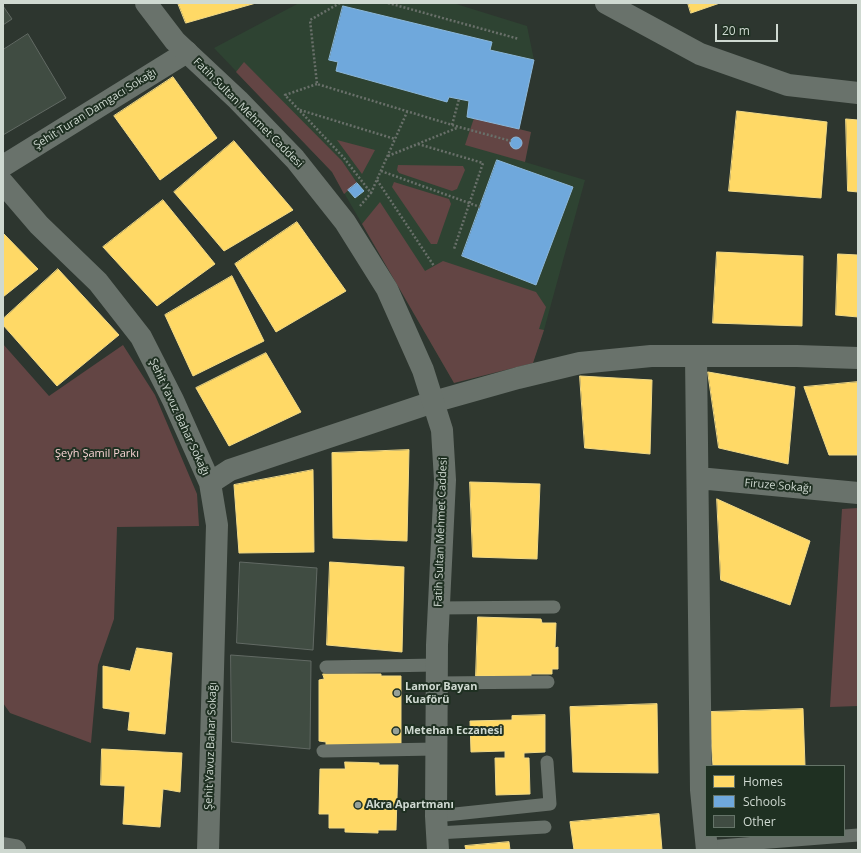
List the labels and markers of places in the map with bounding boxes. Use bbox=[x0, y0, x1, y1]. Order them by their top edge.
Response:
place label: Lamor Bayan Kuaförü bbox=[405, 680, 477, 706]
marker: Lamor Bayan Kuaförü bbox=[392, 688, 402, 698]
place label: Metehan Eczanesi bbox=[404, 724, 502, 738]
marker: Metehan Eczanesi bbox=[391, 726, 401, 736]
place label: Akra Apartmanı bbox=[366, 798, 454, 812]
marker: Akra Apartmanı bbox=[353, 800, 363, 810]

